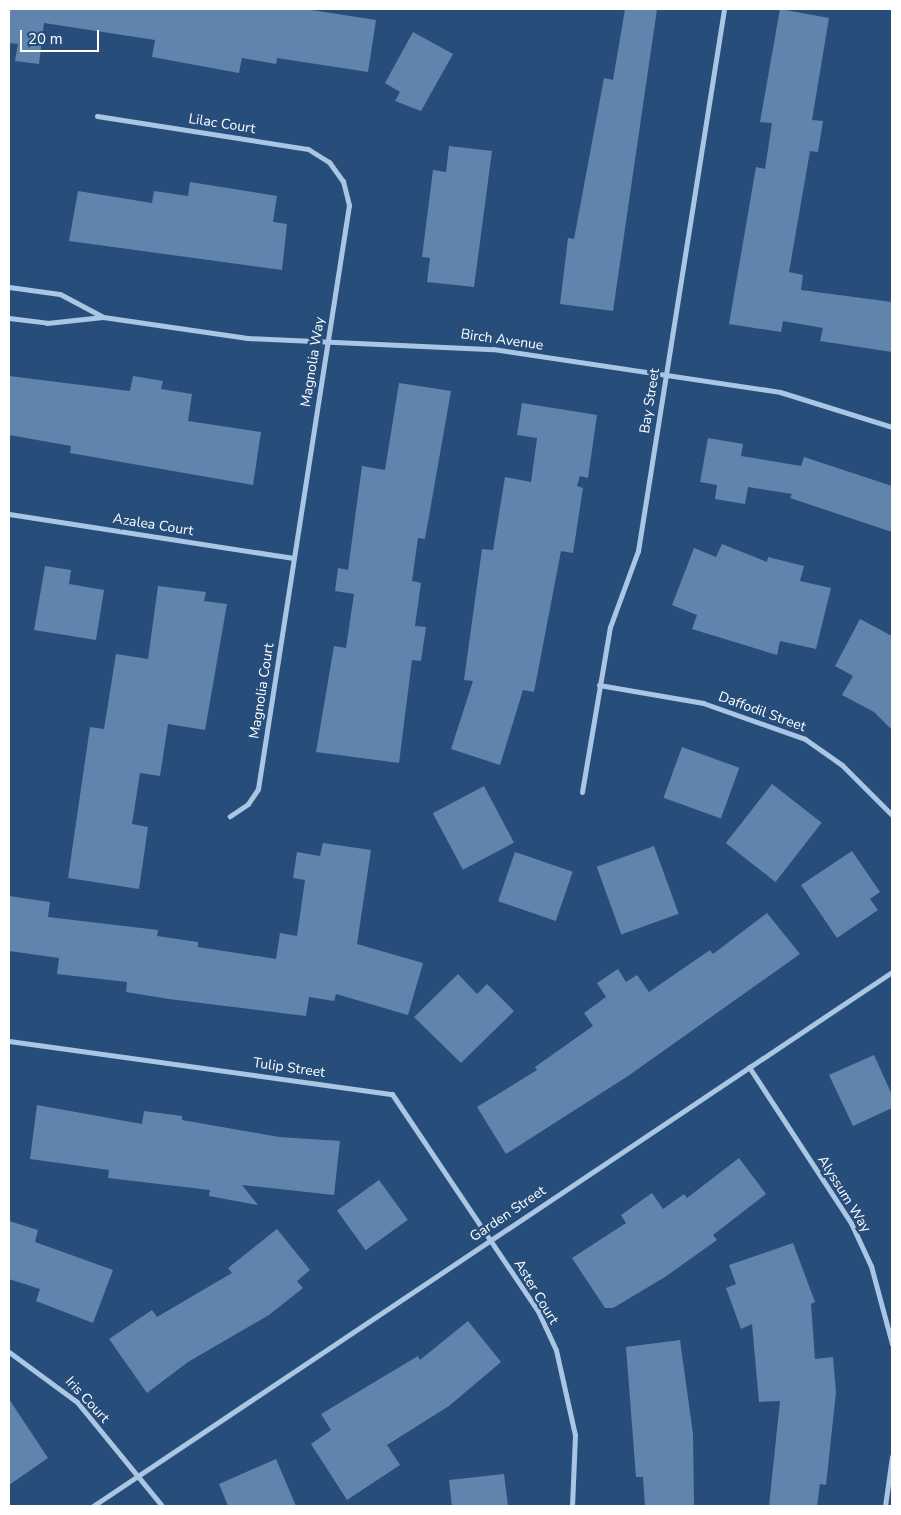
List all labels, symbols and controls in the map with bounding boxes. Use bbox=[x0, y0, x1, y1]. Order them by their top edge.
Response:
scale bar bbox=[22, 20, 101, 52]
text: 20 m bbox=[28, 29, 63, 49]
street label: Lilac Court bbox=[187, 110, 257, 138]
street label: Magnolia Way bbox=[298, 316, 328, 408]
street label: Birch Avenue bbox=[460, 326, 544, 354]
street label: Bay Street bbox=[637, 367, 663, 435]
street label: Azalea Court bbox=[111, 510, 195, 540]
street label: Magnolia Court bbox=[246, 642, 278, 740]
street label: Daffodil Street bbox=[716, 688, 808, 736]
street label: Tulip Street bbox=[252, 1055, 326, 1081]
street label: Alyssum Way bbox=[814, 1153, 874, 1235]
street label: Garden Street bbox=[467, 1182, 549, 1246]
street label: Aster Court bbox=[510, 1257, 562, 1327]
street label: Iris Court bbox=[61, 1373, 113, 1427]

